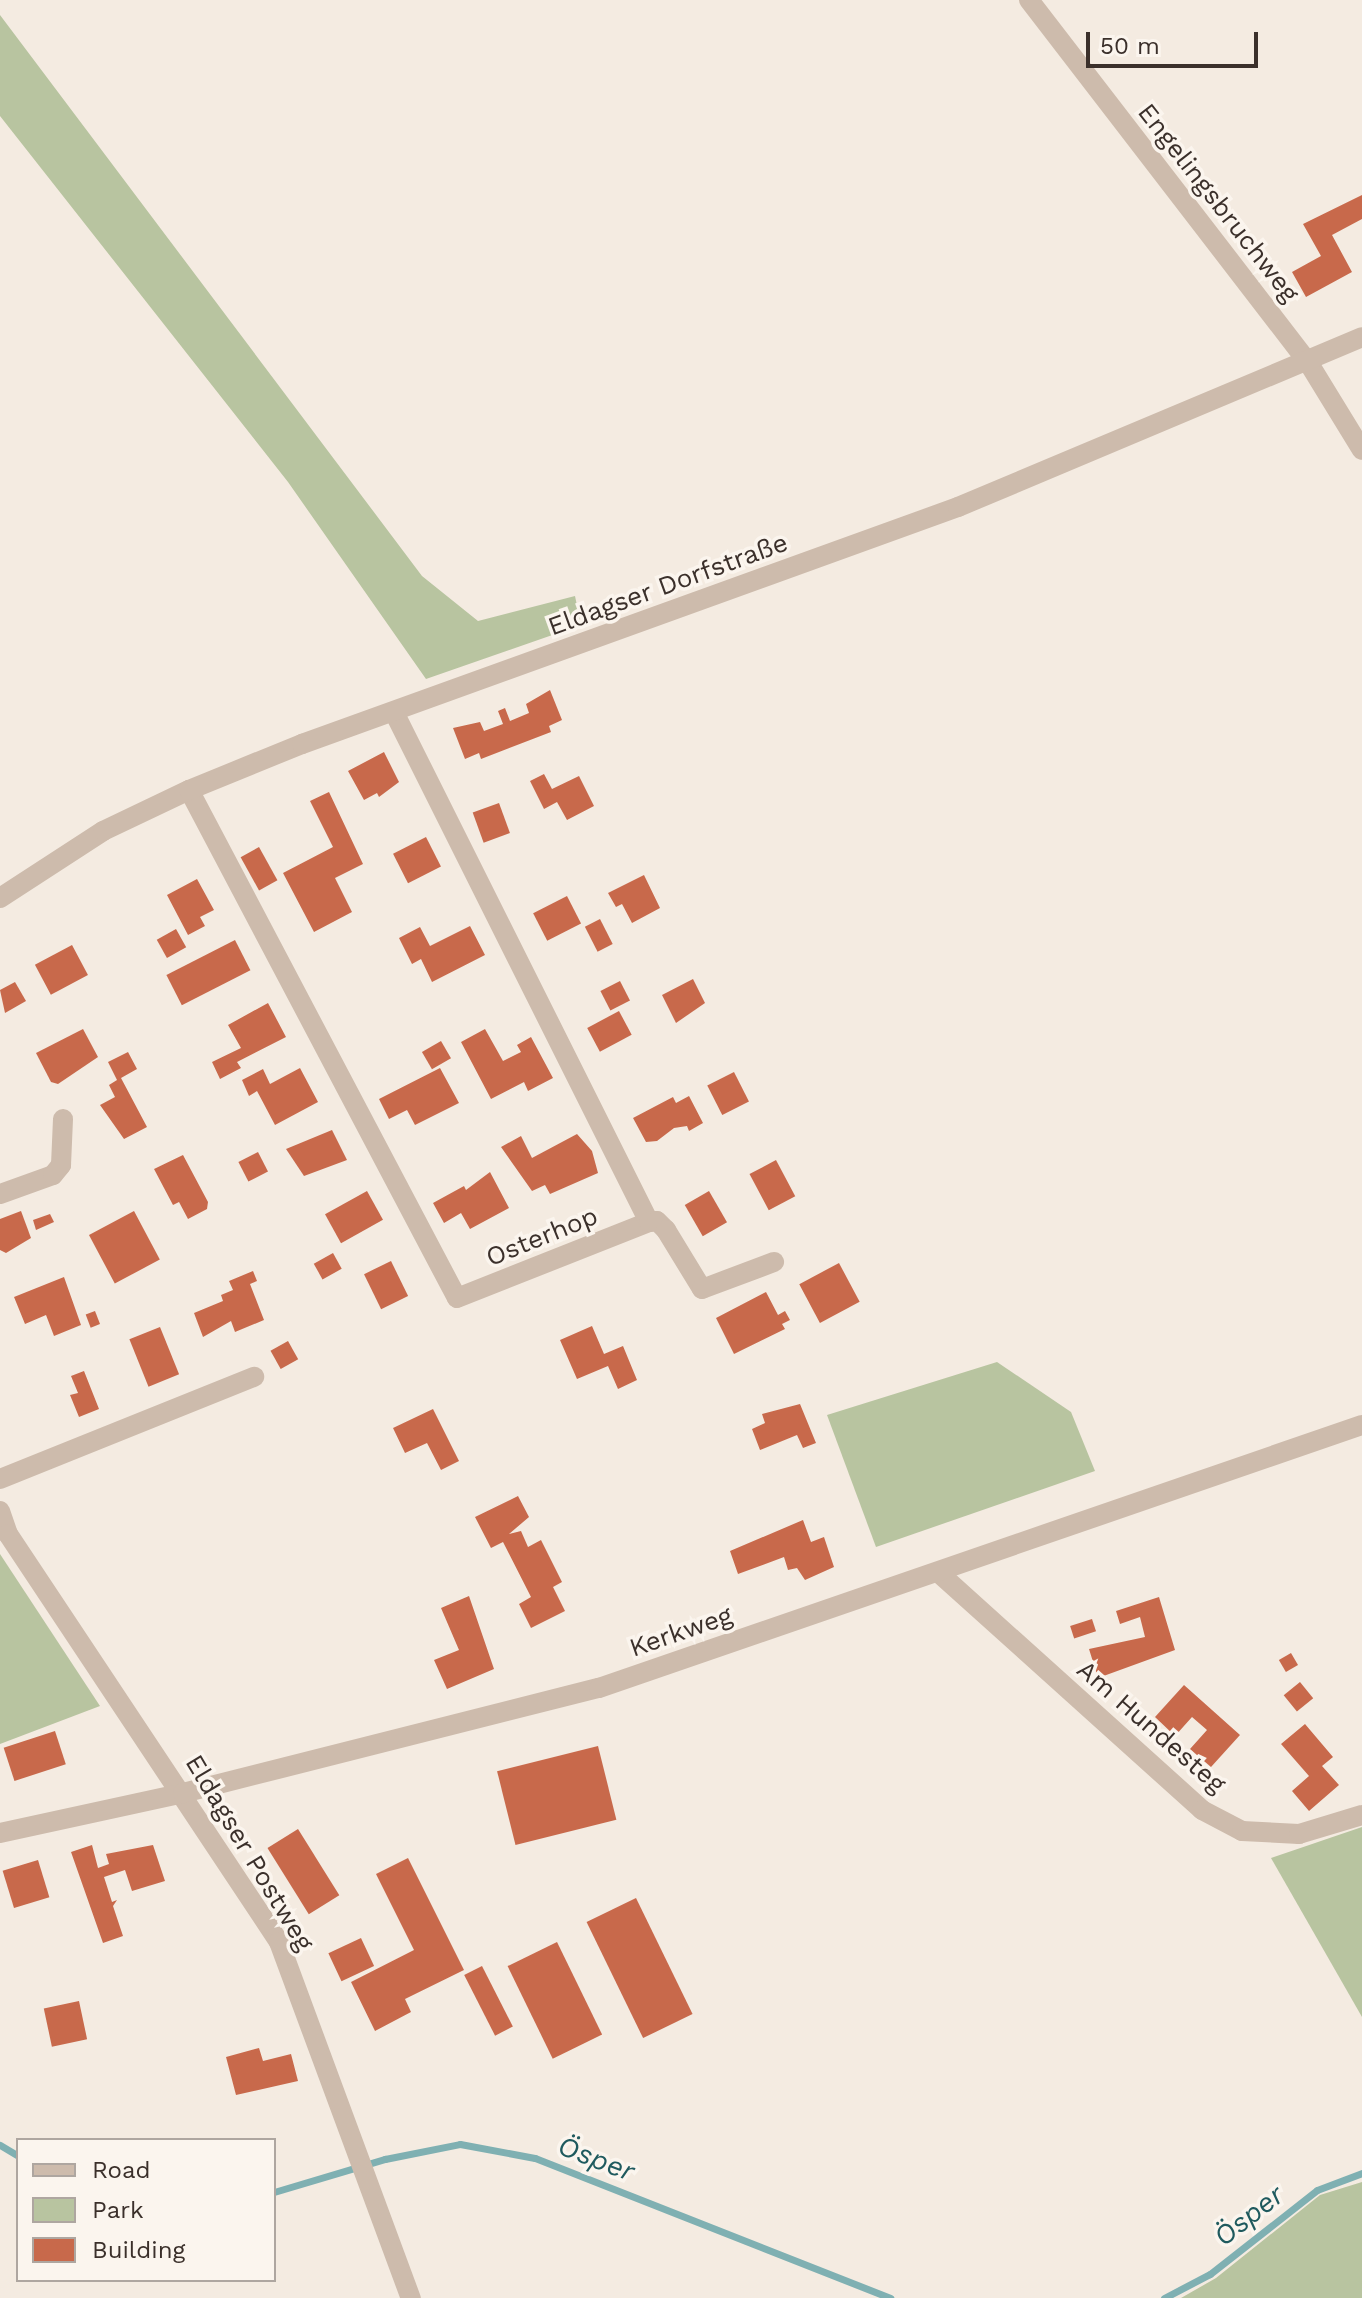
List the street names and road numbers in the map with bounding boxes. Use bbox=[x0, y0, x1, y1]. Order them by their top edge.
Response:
street label: Engelingsbruchweg bbox=[1131, 97, 1305, 309]
street label: Eldagser Dorfstraße bbox=[544, 527, 792, 643]
street label: Osterhop bbox=[482, 1200, 602, 1274]
street label: Kerkweg bbox=[626, 1600, 736, 1664]
street label: Am Hundesteg bbox=[1070, 1654, 1232, 1800]
street label: Eldagser Postweg bbox=[178, 1749, 320, 1957]

